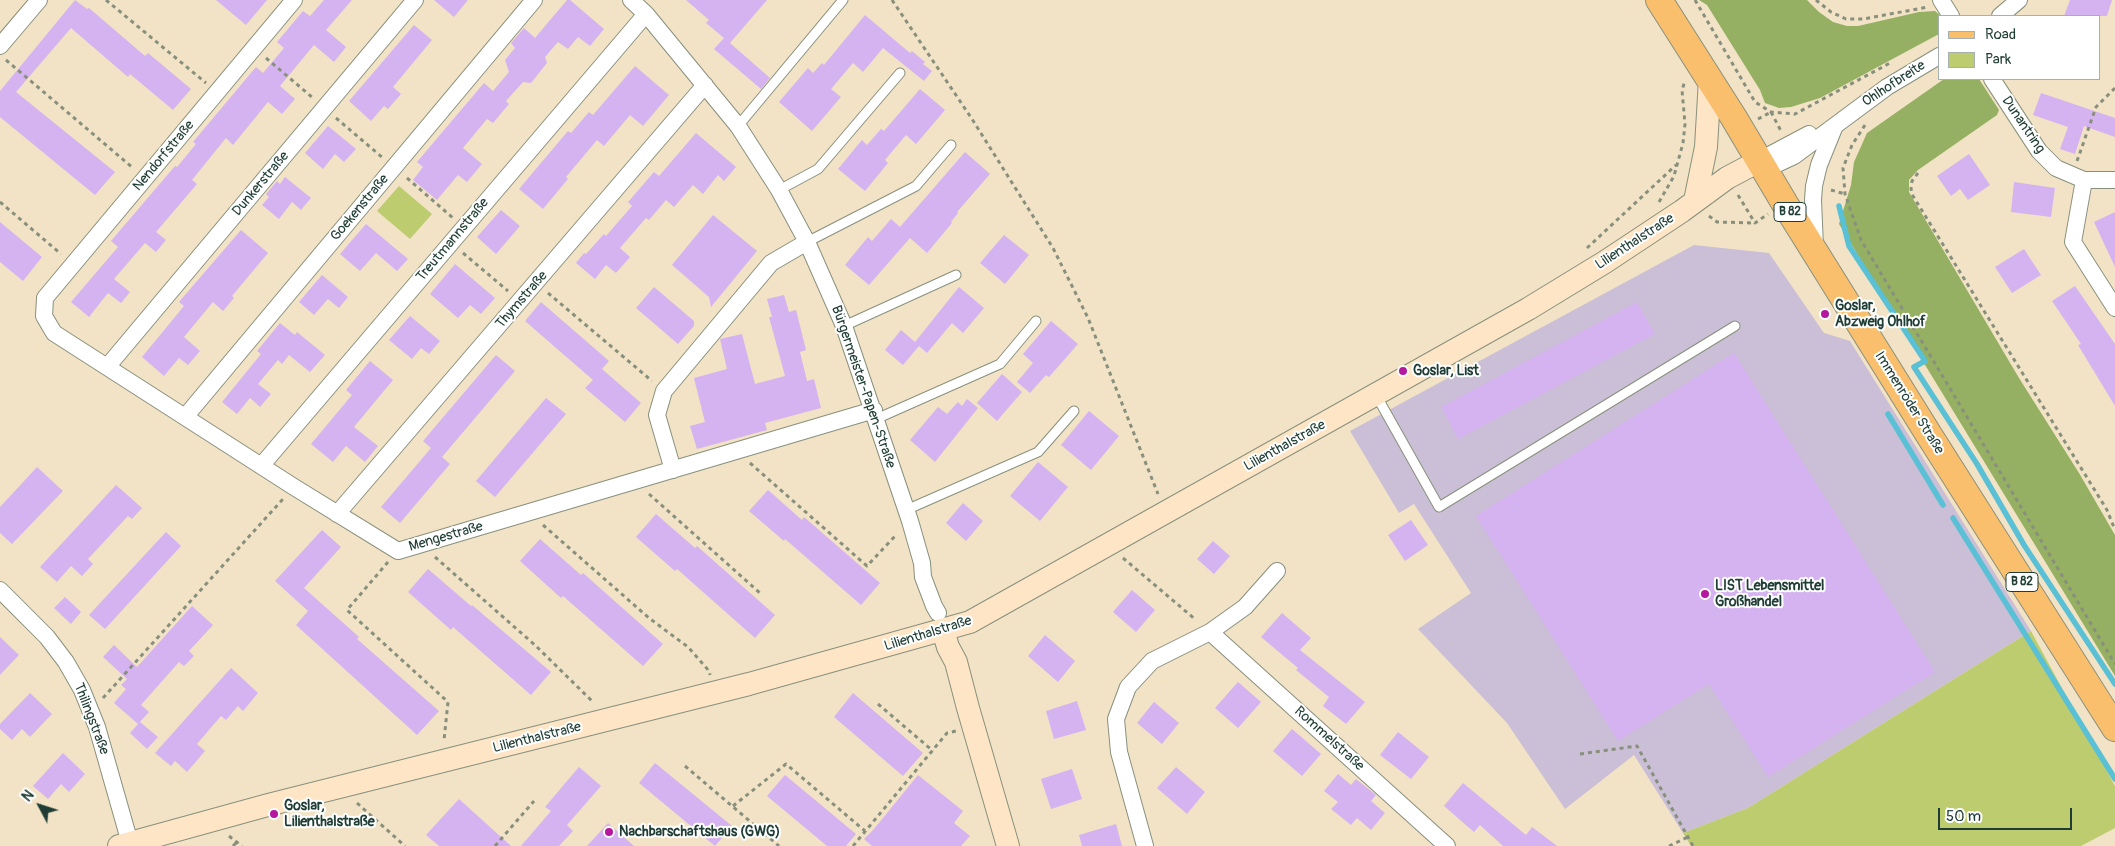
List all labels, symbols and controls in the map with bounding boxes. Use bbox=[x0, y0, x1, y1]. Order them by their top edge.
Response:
legend bbox=[1938, 15, 2100, 80]
text: Road bbox=[1985, 25, 2016, 44]
text: Park bbox=[1985, 50, 2011, 69]
street label: Ohlhofbreite bbox=[1859, 57, 1929, 111]
street label: Dunantring bbox=[1998, 93, 2048, 157]
street label: Nendorfstraße bbox=[130, 117, 198, 195]
street label: Dunkerstraße bbox=[229, 148, 293, 220]
street label: Goekenstraße bbox=[327, 171, 393, 245]
street label: Treutmannstraße bbox=[413, 195, 493, 285]
road number: B 82 bbox=[1774, 202, 1806, 222]
street label: Lilienthalstraße bbox=[1592, 210, 1678, 274]
street label: Thymstraße bbox=[493, 268, 551, 332]
place label: Goslar, Abzweig Ohlhof bbox=[1835, 298, 1926, 331]
street label: Bürgermeister-Papen-Straße bbox=[827, 303, 899, 471]
marker: Goslar, Abzweig Ohlhof bbox=[1819, 308, 1831, 320]
street label: Immenröder Straße bbox=[1871, 349, 1947, 457]
place label: Goslar, List bbox=[1413, 363, 1479, 379]
marker: Goslar, List bbox=[1397, 365, 1409, 377]
street label: Lilienthalstraße bbox=[1241, 417, 1329, 475]
street label: Mengestraße bbox=[407, 518, 485, 556]
road number: B 82 bbox=[2006, 572, 2038, 592]
place label: LIST Lebensmittel Großhandel bbox=[1715, 578, 1824, 610]
marker: LIST Lebensmittel Großhandel bbox=[1699, 588, 1711, 600]
street label: Lilienthalstraße bbox=[882, 613, 974, 655]
street label: Thilingstraße bbox=[70, 681, 112, 757]
street label: Rommelstraße bbox=[1291, 703, 1367, 775]
street label: Lilienthalstraße bbox=[491, 719, 583, 757]
north arrow bbox=[15, 781, 65, 831]
text: N bbox=[19, 787, 38, 805]
place label: Goslar, Lilienthalstraße bbox=[284, 798, 375, 830]
scale bar bbox=[1940, 798, 2074, 830]
text: 50 m bbox=[1946, 807, 1981, 826]
marker: Goslar, Lilienthalstraße bbox=[268, 808, 280, 820]
place label: Nachbarschaftshaus (GWG) bbox=[619, 824, 780, 840]
marker: Nachbarschaftshaus (GWG) bbox=[603, 826, 615, 838]

